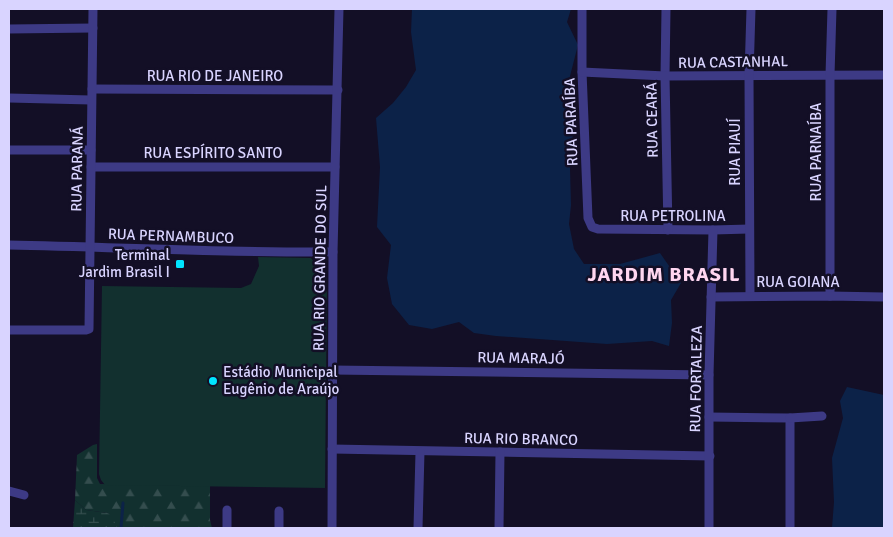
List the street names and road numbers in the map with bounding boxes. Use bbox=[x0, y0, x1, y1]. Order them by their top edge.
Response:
street label: RUA CASTANHAL bbox=[678, 52, 788, 72]
street label: RUA RIO DE JANEIRO bbox=[147, 67, 283, 85]
street label: RUA PARAÍBA bbox=[559, 77, 582, 167]
street label: RUA CEARÁ bbox=[641, 82, 662, 158]
street label: RUA PARNAÍBA bbox=[806, 103, 825, 201]
street label: RUA PIAUÍ bbox=[725, 118, 744, 186]
street label: RUA PARANÁ bbox=[66, 126, 87, 212]
street label: RUA ESPÍRITO SANTO bbox=[144, 143, 283, 162]
street label: RUA RIO GRANDE DO SUL bbox=[310, 185, 330, 351]
street label: RUA PETROLINA bbox=[620, 207, 726, 225]
street label: RUA PERNAMBUCO bbox=[108, 225, 235, 247]
street label: RUA GOIANA bbox=[756, 273, 840, 291]
street label: RUA FORTALEZA bbox=[686, 325, 706, 433]
street label: RUA MARAJÓ bbox=[477, 347, 565, 368]
street label: RUA RIO BRANCO bbox=[464, 429, 578, 449]

